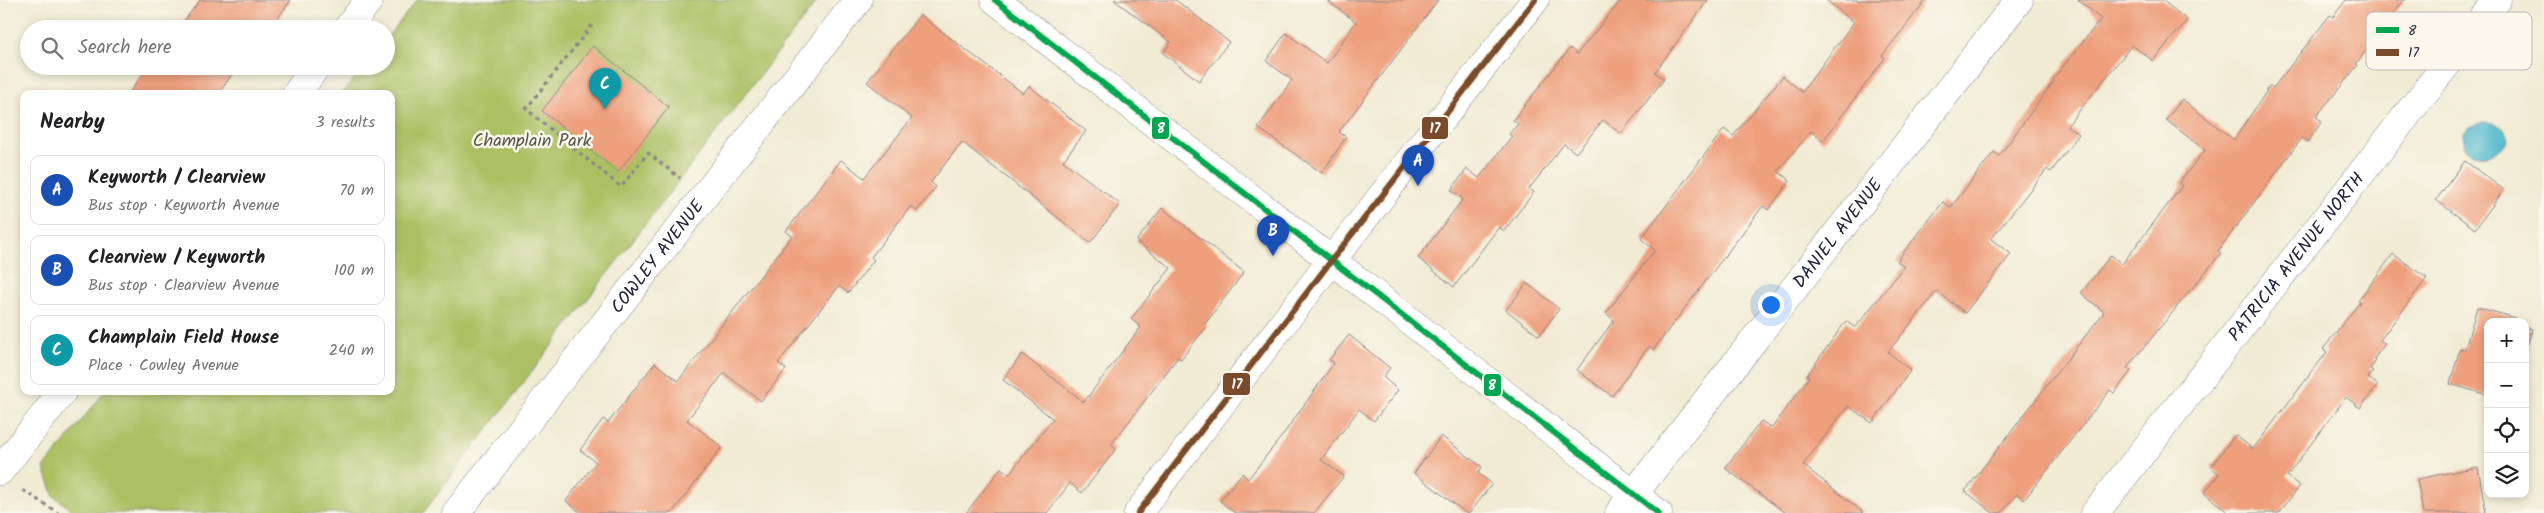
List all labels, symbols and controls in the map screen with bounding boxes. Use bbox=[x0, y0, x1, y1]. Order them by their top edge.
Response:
legend bbox=[2366, 12, 2532, 70]
search box bbox=[20, 20, 395, 75]
text: 8 bbox=[2408, 20, 2417, 42]
text: Search here bbox=[78, 33, 172, 63]
icon: search bbox=[38, 34, 66, 62]
text: 17 bbox=[2408, 42, 2419, 64]
pin: C bbox=[589, 68, 621, 109]
text: Nearby bbox=[40, 106, 105, 139]
text: 3 results bbox=[316, 110, 375, 135]
line badge: 8 bbox=[1151, 116, 1170, 140]
line badge: 17 bbox=[1421, 116, 1449, 140]
text: 8 bbox=[1157, 118, 1166, 140]
text: 17 bbox=[1430, 118, 1441, 140]
park label: Champlain Park bbox=[473, 127, 592, 156]
pin: A bbox=[1402, 145, 1434, 186]
text: Keyworth / Clearview bbox=[88, 163, 265, 193]
street label: PATRICIA AVENUE NORTH bbox=[2222, 166, 2373, 348]
street label: DANIEL AVENUE bbox=[1786, 172, 1891, 295]
text: A bbox=[52, 178, 62, 203]
text: 70 m bbox=[339, 178, 374, 203]
text: Bus stop · Keyworth Avenue bbox=[88, 193, 279, 218]
street label: COWLEY AVENUE bbox=[604, 194, 713, 321]
pin: B bbox=[1257, 215, 1289, 256]
text: Clearview / Keyworth bbox=[88, 243, 265, 273]
text: B bbox=[52, 258, 62, 283]
text: 100 m bbox=[334, 258, 374, 283]
text: Bus stop · Clearview Avenue bbox=[88, 273, 279, 298]
your location bbox=[1758, 292, 1784, 318]
map controls bbox=[2484, 318, 2529, 498]
button: + bbox=[2484, 318, 2529, 363]
text: Champlain Field House bbox=[88, 323, 279, 353]
text: C bbox=[52, 338, 62, 363]
text: 240 m bbox=[329, 338, 374, 363]
text: Place · Cowley Avenue bbox=[88, 353, 239, 378]
button: − bbox=[2484, 363, 2529, 408]
line badge: 17 bbox=[1222, 372, 1251, 396]
line badge: 8 bbox=[1483, 373, 1502, 397]
text: 17 bbox=[1232, 374, 1243, 396]
text: 8 bbox=[1488, 375, 1497, 397]
button: locate bbox=[2484, 408, 2529, 453]
button: layers bbox=[2484, 453, 2529, 498]

